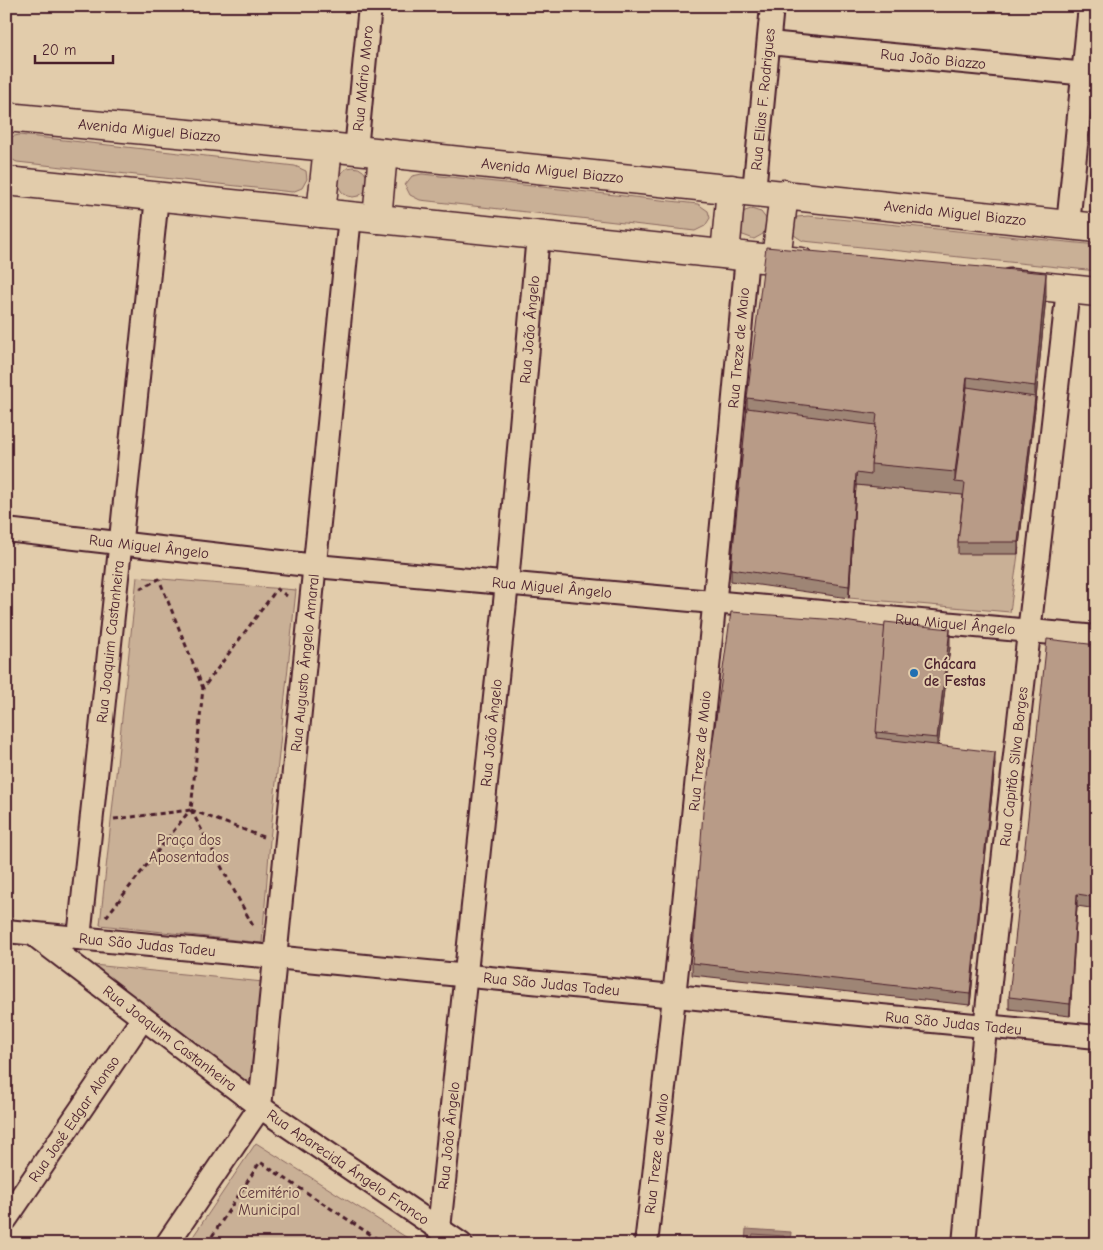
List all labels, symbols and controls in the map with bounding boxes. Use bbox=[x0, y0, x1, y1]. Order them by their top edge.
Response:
street label: Rua Mário Moro bbox=[349, 25, 377, 132]
street label: Rua Elias F. Rodrigues bbox=[747, 27, 779, 171]
scale bar bbox=[35, 32, 112, 64]
text: 20 m bbox=[42, 41, 76, 59]
street label: Rua João Biazzo bbox=[880, 45, 987, 73]
street label: Avenida Miguel Biazzo bbox=[77, 115, 222, 146]
street label: Avenida Miguel Biazzo bbox=[480, 154, 625, 187]
street label: Avenida Miguel Biazzo bbox=[883, 197, 1027, 230]
street label: Rua João Ângelo bbox=[516, 275, 543, 384]
street label: Rua Treze de Maio bbox=[724, 287, 753, 409]
street label: Rua Miguel Ângelo bbox=[88, 531, 210, 563]
street label: Rua Joaquim Castanheira bbox=[93, 559, 128, 724]
street label: Rua Augusto Ângelo Amaral bbox=[287, 573, 323, 753]
street label: Rua Miguel Ângelo bbox=[491, 573, 613, 602]
street label: Rua Miguel Ângelo bbox=[894, 610, 1016, 639]
place label: Chácara de Festas bbox=[924, 655, 986, 690]
marker: Chácara de Festas bbox=[908, 667, 920, 679]
street label: Rua João Ângelo bbox=[477, 678, 506, 788]
street label: Rua Capitão Silva Borges bbox=[996, 686, 1032, 847]
street label: Rua Treze de Maio bbox=[685, 690, 715, 812]
park label: Praça dos Aposentados bbox=[149, 831, 229, 866]
street label: Rua São Judas Tadeu bbox=[78, 929, 216, 960]
street label: Rua São Judas Tadeu bbox=[482, 968, 621, 1000]
street label: Rua Joaquim Castanheira bbox=[99, 981, 240, 1095]
street label: Rua São Judas Tadeu bbox=[884, 1007, 1023, 1039]
street label: Rua José Edgar Alonso bbox=[25, 1052, 124, 1186]
street label: Rua João Ângelo bbox=[434, 1081, 463, 1190]
street label: Rua Treze de Maio bbox=[641, 1092, 672, 1215]
street label: Rua Aparecida Ángelo Franco bbox=[263, 1105, 433, 1229]
park label: Cemitério Municipal bbox=[238, 1184, 300, 1219]

